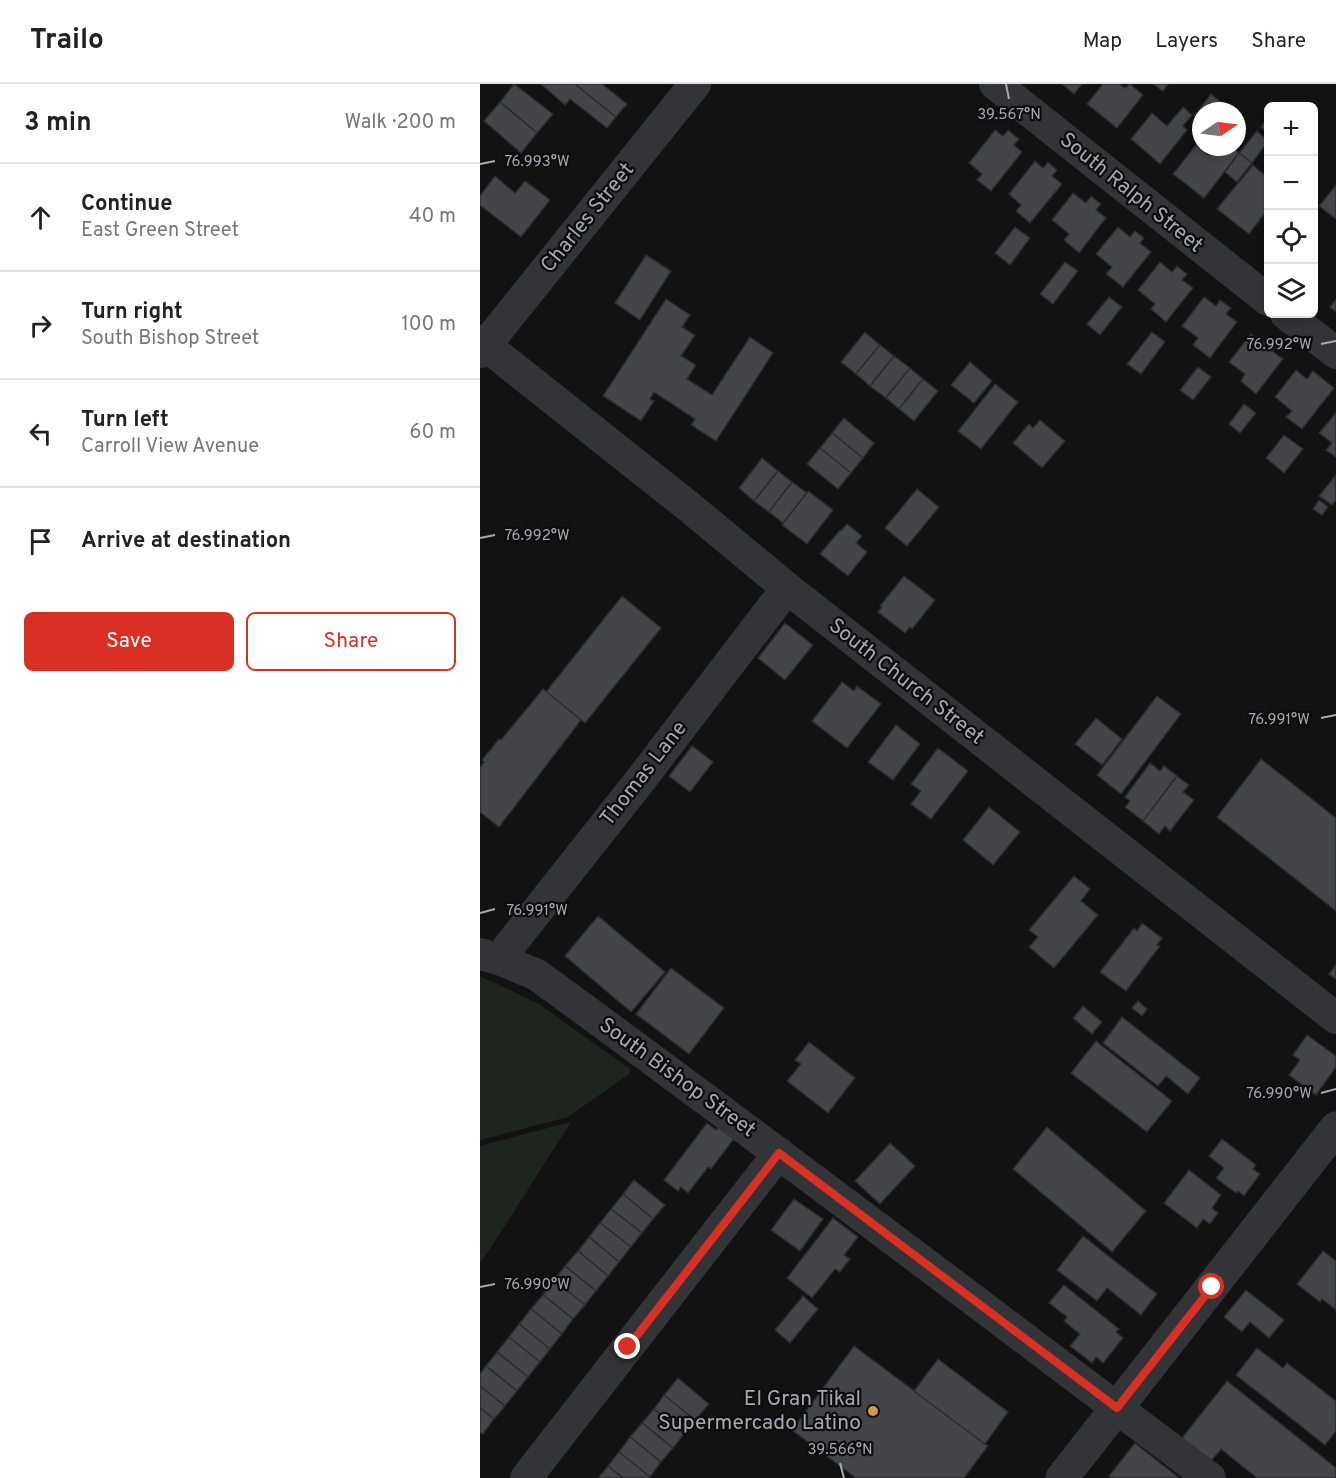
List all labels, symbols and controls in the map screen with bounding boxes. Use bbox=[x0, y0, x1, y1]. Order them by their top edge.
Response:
text: Trailo bbox=[30, 23, 104, 59]
text: Map bbox=[1083, 28, 1122, 55]
text: Layers bbox=[1155, 28, 1218, 55]
text: Share bbox=[1251, 28, 1306, 55]
north arrow bbox=[1192, 102, 1246, 156]
map controls bbox=[1264, 102, 1318, 318]
button: + bbox=[1264, 102, 1318, 156]
text: 39.567°N bbox=[977, 106, 1041, 125]
text: 3 min bbox=[24, 107, 92, 140]
text: Walk · 200 m bbox=[345, 110, 456, 136]
street label: South Ralph Street bbox=[1054, 127, 1208, 259]
text: 76.993°W bbox=[504, 153, 570, 172]
button: − bbox=[1264, 156, 1318, 210]
street label: Charles Street bbox=[535, 157, 641, 279]
text: Continue bbox=[81, 191, 172, 218]
icon: ahead bbox=[24, 201, 57, 234]
text: 40 m bbox=[409, 204, 456, 230]
button: locate bbox=[1264, 210, 1318, 264]
text: East Green Street bbox=[81, 218, 239, 244]
button: layers bbox=[1264, 264, 1318, 318]
text: Turn right bbox=[81, 299, 183, 326]
icon: right bbox=[24, 309, 57, 342]
text: 100 m bbox=[401, 312, 456, 338]
text: South Bishop Street bbox=[81, 326, 259, 352]
text: 76.992°W bbox=[1246, 336, 1312, 355]
text: Turn left bbox=[81, 407, 169, 434]
icon: left bbox=[24, 417, 57, 450]
text: 60 m bbox=[410, 420, 456, 446]
text: Carroll View Avenue bbox=[81, 434, 259, 460]
icon: arrive bbox=[24, 525, 57, 558]
text: 76.992°W bbox=[504, 527, 570, 546]
text: Arrive at destination bbox=[81, 528, 291, 555]
button: Save bbox=[24, 612, 234, 671]
button: Share bbox=[246, 612, 456, 671]
street label: South Church Street bbox=[823, 613, 989, 751]
text: 76.991°W bbox=[1248, 711, 1310, 730]
street label: Thomas Lane bbox=[595, 716, 693, 832]
text: 76.991°W bbox=[506, 902, 568, 921]
street label: South Bishop Street bbox=[593, 1012, 761, 1144]
text: 76.990°W bbox=[1246, 1085, 1312, 1104]
route start bbox=[1198, 1273, 1224, 1299]
text: 76.990°W bbox=[504, 1276, 570, 1295]
route end bbox=[614, 1333, 640, 1359]
place label: El Gran Tikal Supermercado Latino bbox=[658, 1386, 861, 1437]
marker: El Gran Tikal Supermercado Latino bbox=[866, 1404, 880, 1418]
text: 39.566°N bbox=[807, 1441, 873, 1460]

